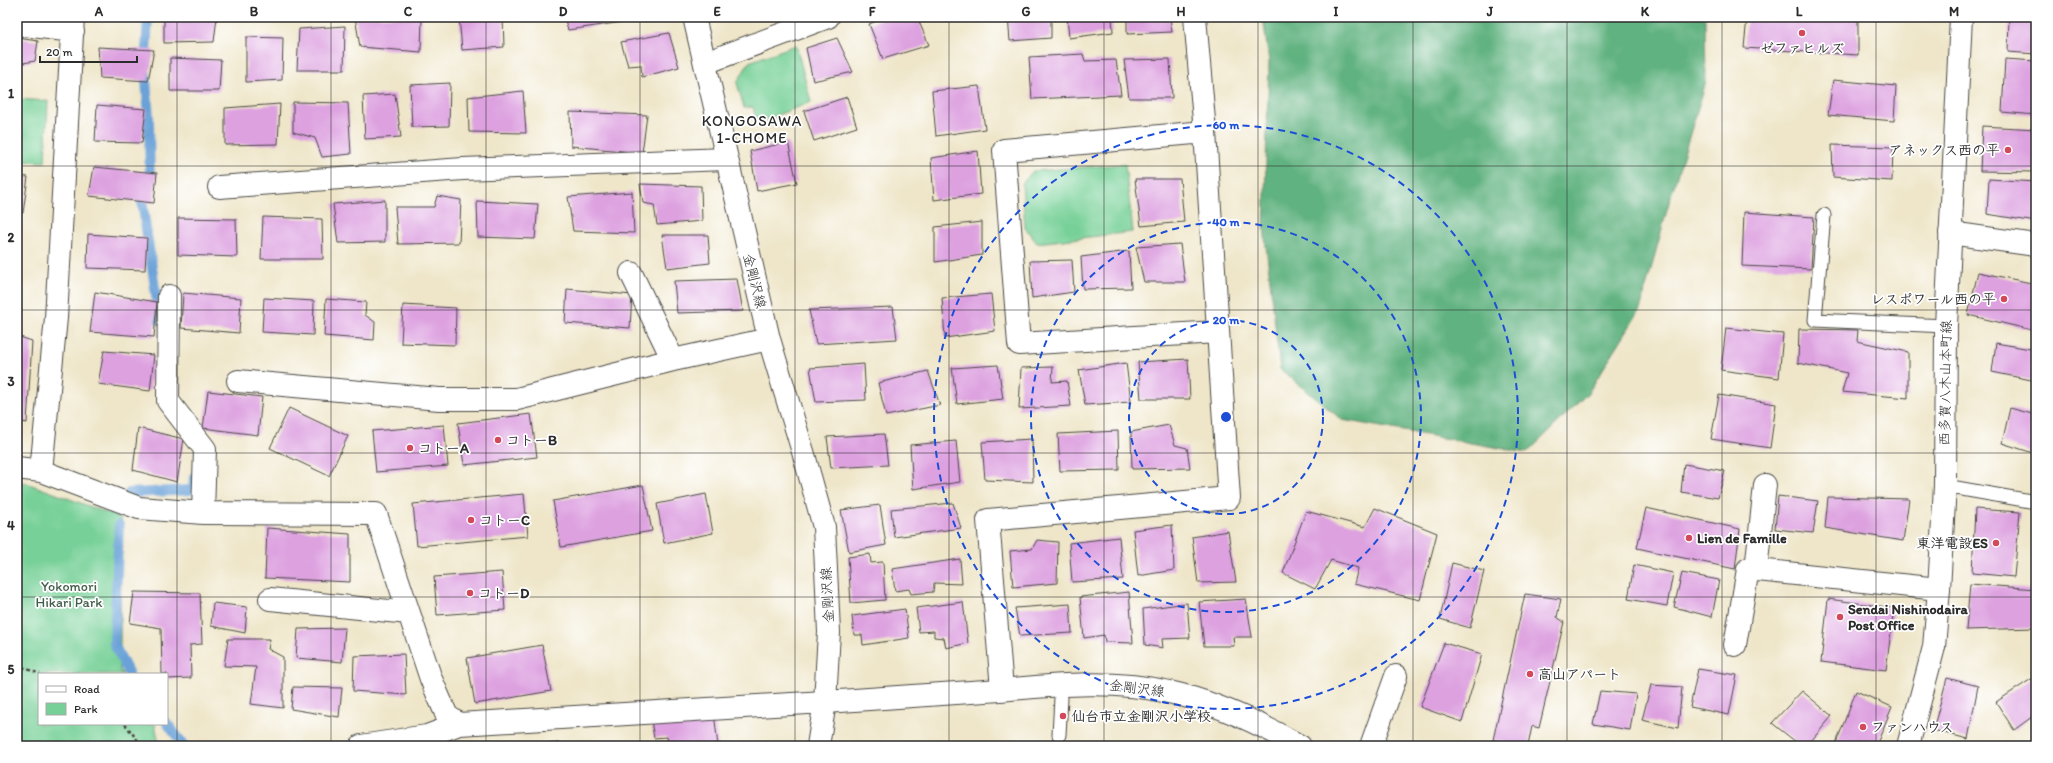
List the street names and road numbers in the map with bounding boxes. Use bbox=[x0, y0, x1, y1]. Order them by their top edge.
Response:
street label: 金剛沢線 bbox=[739, 252, 770, 310]
street label: 西多賀八木山本町線 bbox=[1936, 320, 1955, 446]
street label: 金剛沢線 bbox=[818, 567, 837, 623]
street label: 金剛沢線 bbox=[1108, 677, 1166, 700]

